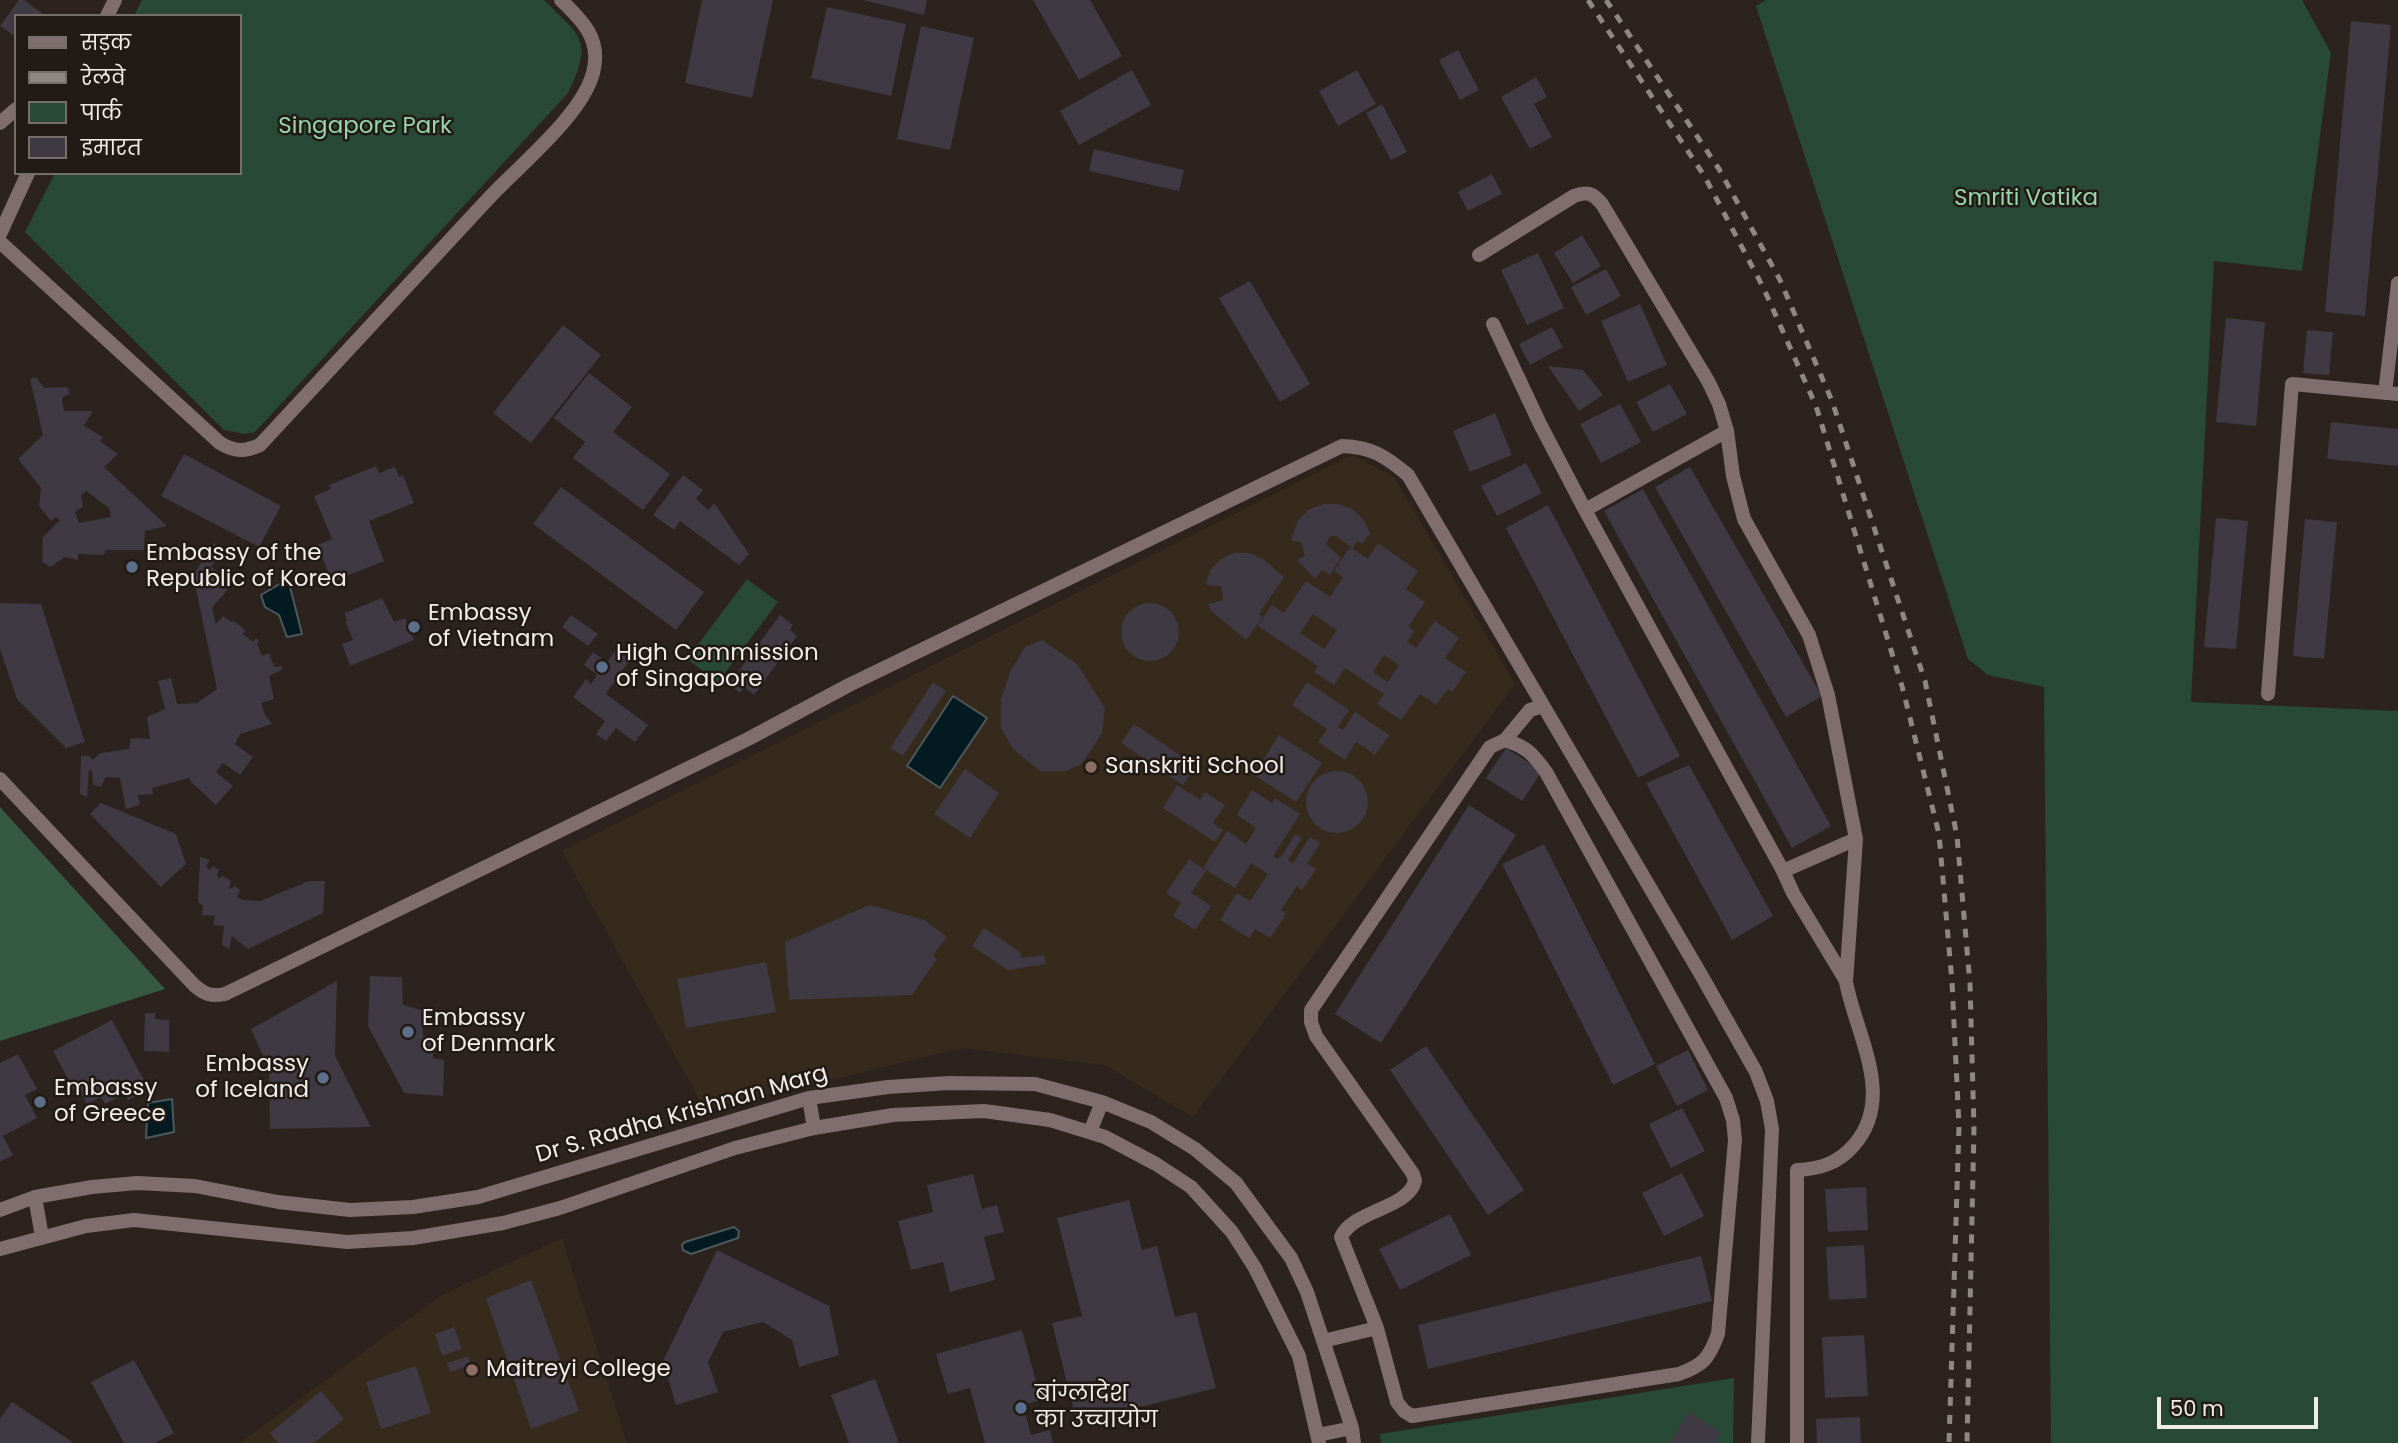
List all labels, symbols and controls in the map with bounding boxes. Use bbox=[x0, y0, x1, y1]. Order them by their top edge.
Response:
legend bbox=[14, 14, 242, 175]
text: सड़क bbox=[81, 28, 131, 57]
text: रेलवे bbox=[81, 63, 125, 92]
text: पार्क bbox=[81, 98, 122, 127]
park label: Singapore Park bbox=[278, 113, 452, 141]
text: इमारत bbox=[81, 133, 142, 162]
park label: Smriti Vatika bbox=[1954, 185, 2098, 213]
place label: Embassy of the Republic of Korea bbox=[146, 540, 347, 594]
marker: Embassy of the Republic of Korea bbox=[124, 559, 140, 575]
place label: Embassy of Vietnam bbox=[428, 600, 554, 654]
marker: Embassy of Vietnam bbox=[406, 619, 422, 635]
place label: High Commission of Singapore bbox=[616, 640, 819, 694]
marker: High Commission of Singapore bbox=[594, 659, 610, 675]
place label: Sanskriti School bbox=[1105, 753, 1284, 781]
marker: Sanskriti School bbox=[1083, 759, 1099, 775]
place label: Embassy of Denmark bbox=[422, 1005, 555, 1059]
marker: Embassy of Denmark bbox=[400, 1024, 416, 1040]
place label: Embassy of Iceland bbox=[195, 1051, 309, 1105]
street label: Dr S. Radha Krishnan Marg bbox=[533, 1060, 831, 1170]
marker: Embassy of Iceland bbox=[315, 1070, 331, 1086]
place label: Embassy of Greece bbox=[54, 1075, 166, 1129]
marker: Embassy of Greece bbox=[32, 1094, 48, 1110]
place label: Maitreyi College bbox=[486, 1356, 671, 1384]
marker: Maitreyi College bbox=[464, 1362, 480, 1378]
place label: बांग्लादेश का उच्चायोग bbox=[1035, 1381, 1158, 1435]
scale bar bbox=[2160, 1384, 2321, 1428]
text: 50 m bbox=[2170, 1394, 2224, 1423]
marker: बांग्लादेश का उच्चायोग bbox=[1013, 1400, 1029, 1416]

